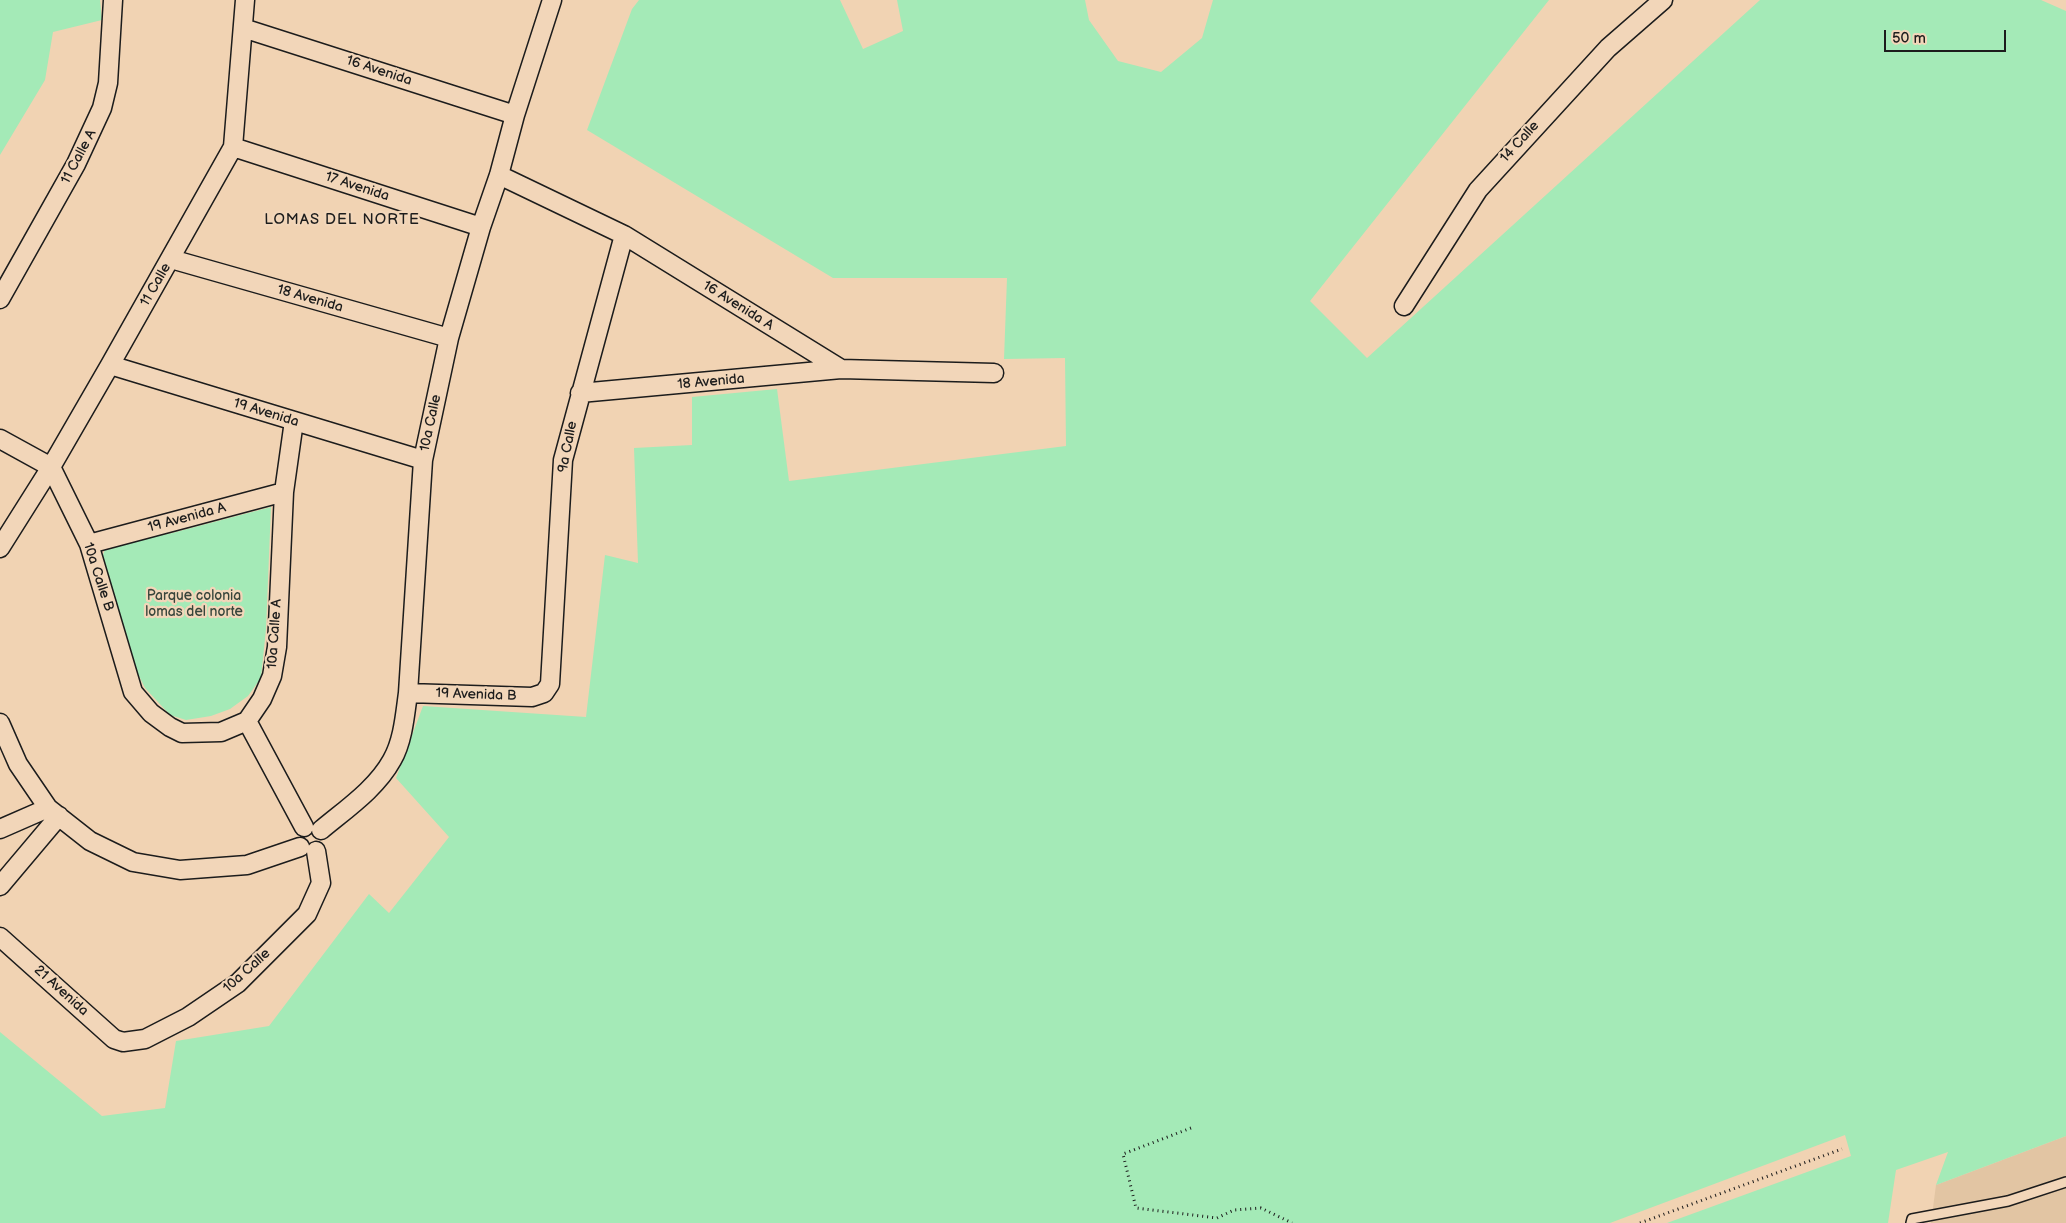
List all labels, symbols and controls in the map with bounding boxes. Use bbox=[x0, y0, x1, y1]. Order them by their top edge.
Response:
scale bar bbox=[1886, 20, 2008, 52]
text: 50 m bbox=[1892, 29, 1926, 48]
street label: 16 Avenida bbox=[344, 53, 414, 89]
street label: 14 Calle bbox=[1497, 118, 1543, 166]
street label: 11 Calle A bbox=[58, 127, 100, 187]
street label: 17 Avenida bbox=[323, 169, 391, 205]
district label: LOMAS DEL NORTE bbox=[262, 211, 422, 229]
street label: 11 Calle bbox=[137, 260, 175, 310]
street label: 16 Avenida A bbox=[700, 278, 776, 334]
street label: 18 Avenida bbox=[275, 282, 345, 316]
street label: 18 Avenida bbox=[677, 371, 745, 393]
street label: 10a Calle bbox=[417, 393, 445, 453]
street label: 19 Avenida bbox=[231, 395, 301, 431]
street label: 9a Calle bbox=[555, 420, 581, 474]
street label: 19 Avenida A bbox=[146, 500, 228, 536]
street label: 10a Calle B bbox=[79, 541, 117, 613]
park label: Parque colonia lomas del norte bbox=[145, 588, 243, 620]
street label: 10a Calle A bbox=[264, 598, 286, 670]
street label: 19 Avenida B bbox=[435, 685, 517, 705]
street label: 10a Calle bbox=[220, 945, 274, 997]
street label: 21 Avenida bbox=[30, 962, 92, 1020]

